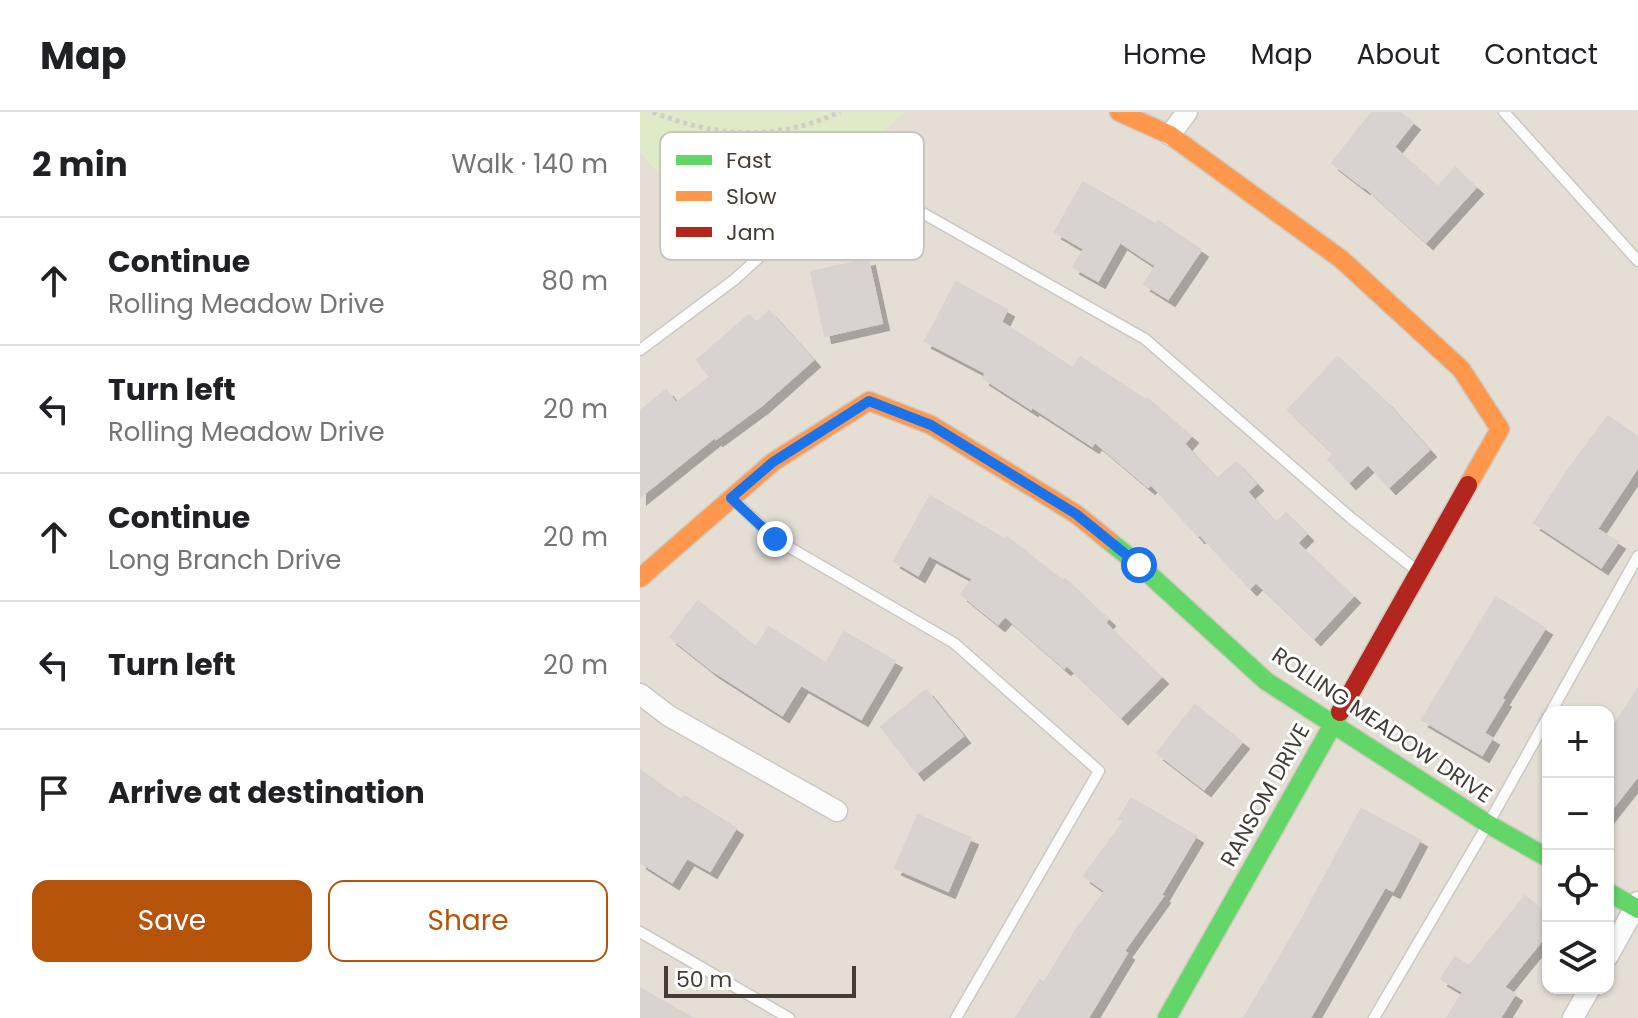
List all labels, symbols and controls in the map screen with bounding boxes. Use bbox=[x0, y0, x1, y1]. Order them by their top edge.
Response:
text: Map bbox=[40, 29, 127, 82]
text: Home bbox=[1123, 35, 1206, 74]
text: Map bbox=[1250, 35, 1312, 74]
text: About bbox=[1356, 35, 1440, 74]
text: Contact bbox=[1484, 35, 1598, 74]
legend bbox=[660, 132, 924, 260]
text: 2 min bbox=[32, 140, 128, 188]
text: Fast bbox=[726, 145, 771, 176]
text: Walk · 140 m bbox=[451, 146, 608, 182]
text: Slow bbox=[726, 181, 776, 212]
text: Jam bbox=[726, 217, 775, 248]
text: Continue bbox=[108, 240, 250, 283]
icon: ahead bbox=[32, 259, 76, 303]
text: 80 m bbox=[542, 263, 608, 299]
text: Rolling Meadow Drive bbox=[108, 286, 385, 322]
text: Turn left bbox=[108, 368, 236, 411]
icon: left bbox=[32, 387, 76, 431]
text: 20 m bbox=[543, 391, 608, 427]
text: Rolling Meadow Drive bbox=[108, 414, 385, 450]
text: Continue bbox=[108, 496, 250, 539]
icon: ahead bbox=[32, 515, 76, 559]
text: 20 m bbox=[543, 519, 608, 555]
route end bbox=[757, 521, 793, 557]
text: Long Branch Drive bbox=[108, 542, 341, 578]
route start bbox=[1121, 547, 1157, 583]
street label: ROLLING MEADOW DRIVE bbox=[1266, 640, 1498, 810]
icon: left bbox=[32, 643, 76, 687]
text: Turn left bbox=[108, 643, 236, 686]
text: 20 m bbox=[543, 647, 608, 683]
map controls bbox=[1542, 706, 1614, 994]
button: + bbox=[1542, 706, 1614, 778]
street label: RANSOM DRIVE bbox=[1213, 718, 1317, 872]
icon: arrive bbox=[32, 771, 76, 815]
text: Arrive at destination bbox=[108, 771, 425, 814]
button: − bbox=[1542, 778, 1614, 850]
button: locate bbox=[1542, 850, 1614, 922]
button: Save bbox=[32, 880, 312, 962]
button: Share bbox=[328, 880, 608, 962]
button: layers bbox=[1542, 922, 1614, 994]
scale bar bbox=[664, 962, 856, 998]
text: 50 m bbox=[676, 964, 732, 995]

